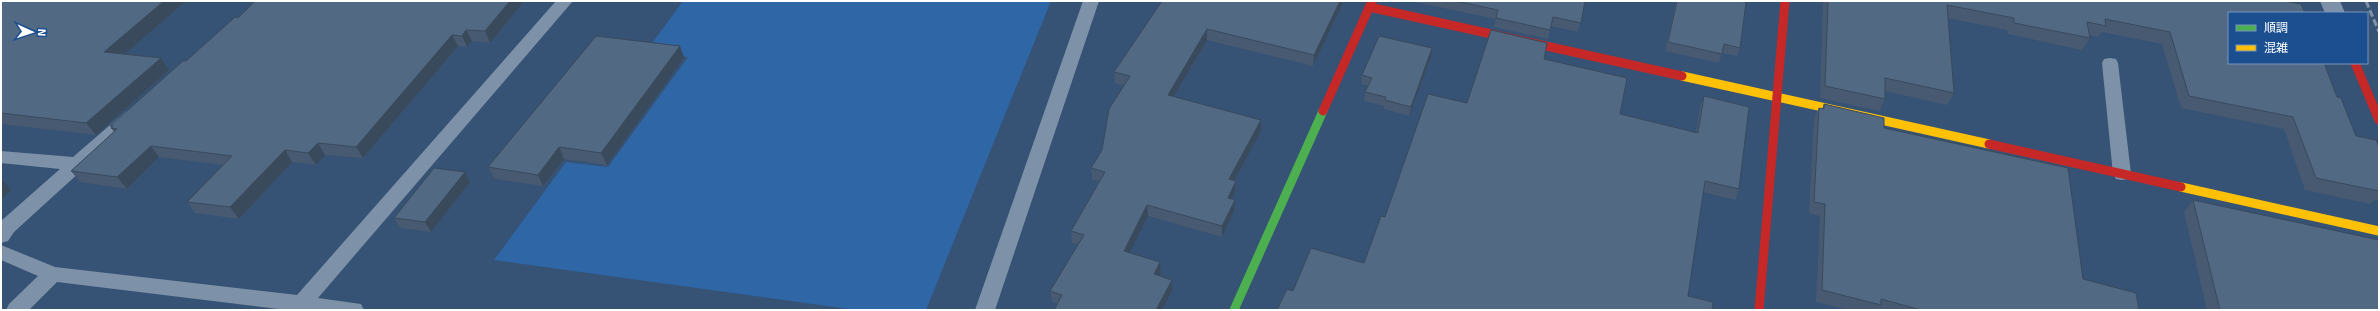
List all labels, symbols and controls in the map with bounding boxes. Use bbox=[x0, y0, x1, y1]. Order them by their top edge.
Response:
north arrow bbox=[12, 12, 52, 52]
legend bbox=[2228, 12, 2368, 64]
text: 順調 bbox=[2264, 21, 2288, 36]
text: N bbox=[35, 28, 48, 37]
text: 混雑 bbox=[2264, 41, 2288, 56]

